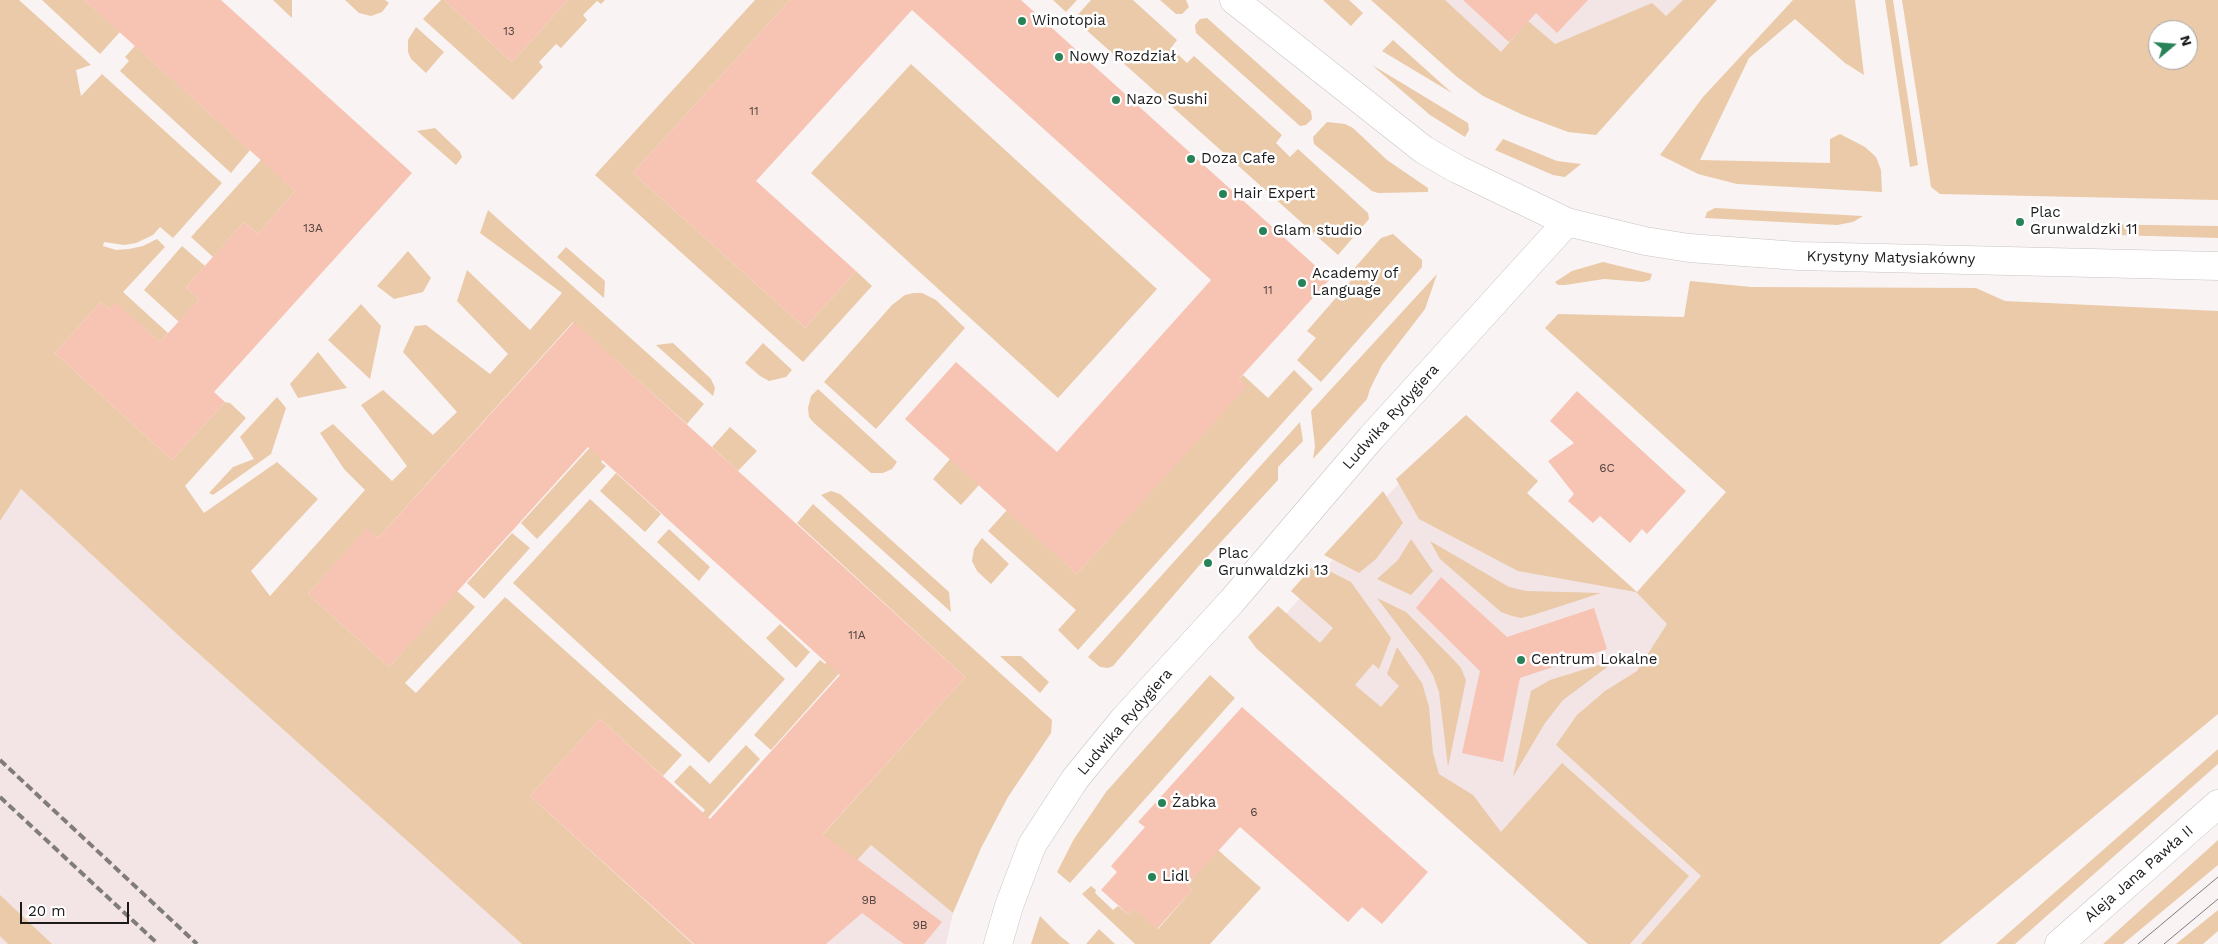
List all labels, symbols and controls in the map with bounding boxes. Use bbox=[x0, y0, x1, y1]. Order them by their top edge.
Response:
place label: Winotopia bbox=[1032, 12, 1106, 30]
marker: Winotopia bbox=[1016, 15, 1028, 27]
north arrow bbox=[2148, 20, 2198, 70]
house number: 13 bbox=[503, 24, 515, 38]
text: N bbox=[2177, 33, 2196, 48]
place label: Nowy Rozdział bbox=[1069, 48, 1176, 66]
marker: Nowy Rozdział bbox=[1053, 51, 1065, 63]
place label: Nazo Sushi bbox=[1126, 91, 1207, 109]
marker: Nazo Sushi bbox=[1110, 94, 1122, 106]
house number: 11 bbox=[749, 104, 759, 118]
place label: Doza Cafe bbox=[1201, 150, 1275, 168]
marker: Doza Cafe bbox=[1185, 153, 1197, 165]
place label: Hair Expert bbox=[1233, 185, 1315, 203]
marker: Hair Expert bbox=[1217, 188, 1229, 200]
place label: Plac Grunwaldzki 11 bbox=[2030, 204, 2138, 239]
marker: Plac Grunwaldzki 11 bbox=[2014, 216, 2026, 228]
house number: 13A bbox=[303, 221, 323, 235]
place label: Glam studio bbox=[1273, 222, 1362, 240]
marker: Glam studio bbox=[1257, 225, 1269, 237]
street label: Krystyny Matysiakówny bbox=[1806, 248, 1976, 268]
place label: Academy of Language bbox=[1312, 265, 1398, 300]
marker: Academy of Language bbox=[1296, 277, 1308, 289]
house number: 11 bbox=[1263, 283, 1273, 297]
street label: Ludwika Rydygiera bbox=[1339, 361, 1443, 473]
house number: 6C bbox=[1599, 461, 1615, 475]
place label: Plac Grunwaldzki 13 bbox=[1218, 545, 1328, 580]
marker: Plac Grunwaldzki 13 bbox=[1202, 557, 1214, 569]
house number: 11A bbox=[848, 628, 866, 642]
place label: Centrum Lokalne bbox=[1531, 651, 1657, 669]
marker: Centrum Lokalne bbox=[1515, 654, 1527, 666]
street label: Ludwika Rydygiera bbox=[1074, 665, 1176, 779]
place label: Żabka bbox=[1172, 794, 1216, 812]
marker: Żabka bbox=[1156, 797, 1168, 809]
house number: 6 bbox=[1250, 805, 1258, 819]
street label: Aleja Jana Pawła II bbox=[2081, 822, 2197, 926]
place label: Lidl bbox=[1162, 868, 1189, 886]
marker: Lidl bbox=[1146, 871, 1158, 883]
scale bar bbox=[22, 892, 131, 924]
house number: 9B bbox=[861, 893, 877, 907]
text: 20 m bbox=[28, 902, 66, 920]
house number: 9B bbox=[912, 918, 928, 932]

